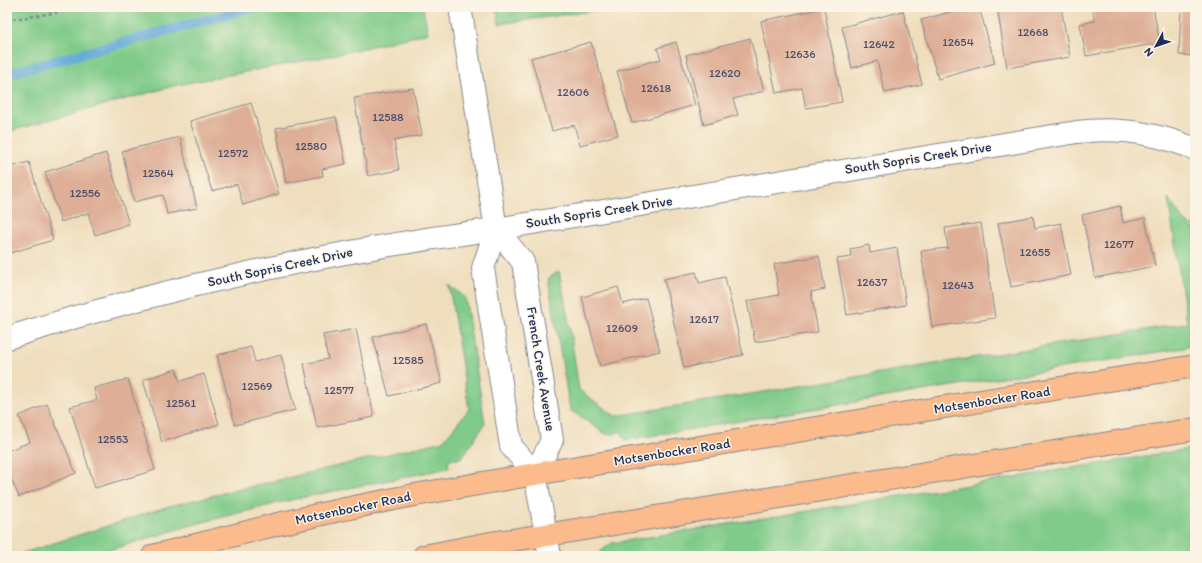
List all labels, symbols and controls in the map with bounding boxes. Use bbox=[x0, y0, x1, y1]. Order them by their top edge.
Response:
house number: 12668 bbox=[1017, 25, 1049, 39]
north arrow bbox=[1136, 26, 1176, 66]
house number: 12654 bbox=[942, 35, 974, 49]
house number: 12642 bbox=[863, 37, 896, 51]
text: N bbox=[1141, 45, 1156, 59]
house number: 12636 bbox=[784, 47, 816, 61]
house number: 12620 bbox=[709, 66, 741, 80]
house number: 12618 bbox=[641, 81, 672, 95]
house number: 12606 bbox=[557, 85, 589, 99]
house number: 12588 bbox=[372, 110, 404, 124]
street label: South Sopris Creek Drive bbox=[843, 138, 993, 178]
house number: 12580 bbox=[295, 139, 327, 153]
house number: 12572 bbox=[218, 146, 249, 160]
house number: 12564 bbox=[142, 166, 174, 180]
house number: 12556 bbox=[70, 186, 100, 200]
street label: South Sopris Creek Drive bbox=[524, 192, 674, 232]
house number: 12677 bbox=[1104, 237, 1134, 251]
street label: South Sopris Creek Drive bbox=[206, 243, 355, 291]
house number: 12655 bbox=[1020, 245, 1050, 259]
house number: 12637 bbox=[857, 275, 887, 289]
house number: 12643 bbox=[942, 278, 974, 292]
street label: French Creek Avenue bbox=[523, 306, 559, 433]
house number: 12617 bbox=[689, 312, 719, 326]
house number: 12609 bbox=[606, 321, 638, 335]
house number: 12585 bbox=[392, 353, 424, 367]
house number: 12569 bbox=[242, 379, 272, 393]
street label: Motsenbocker Road bbox=[932, 382, 1052, 418]
house number: 12577 bbox=[324, 383, 354, 397]
house number: 12561 bbox=[166, 396, 196, 410]
house number: 12553 bbox=[97, 432, 129, 446]
street label: Motsenbocker Road bbox=[612, 434, 732, 470]
street label: Motsenbocker Road bbox=[294, 487, 413, 529]

